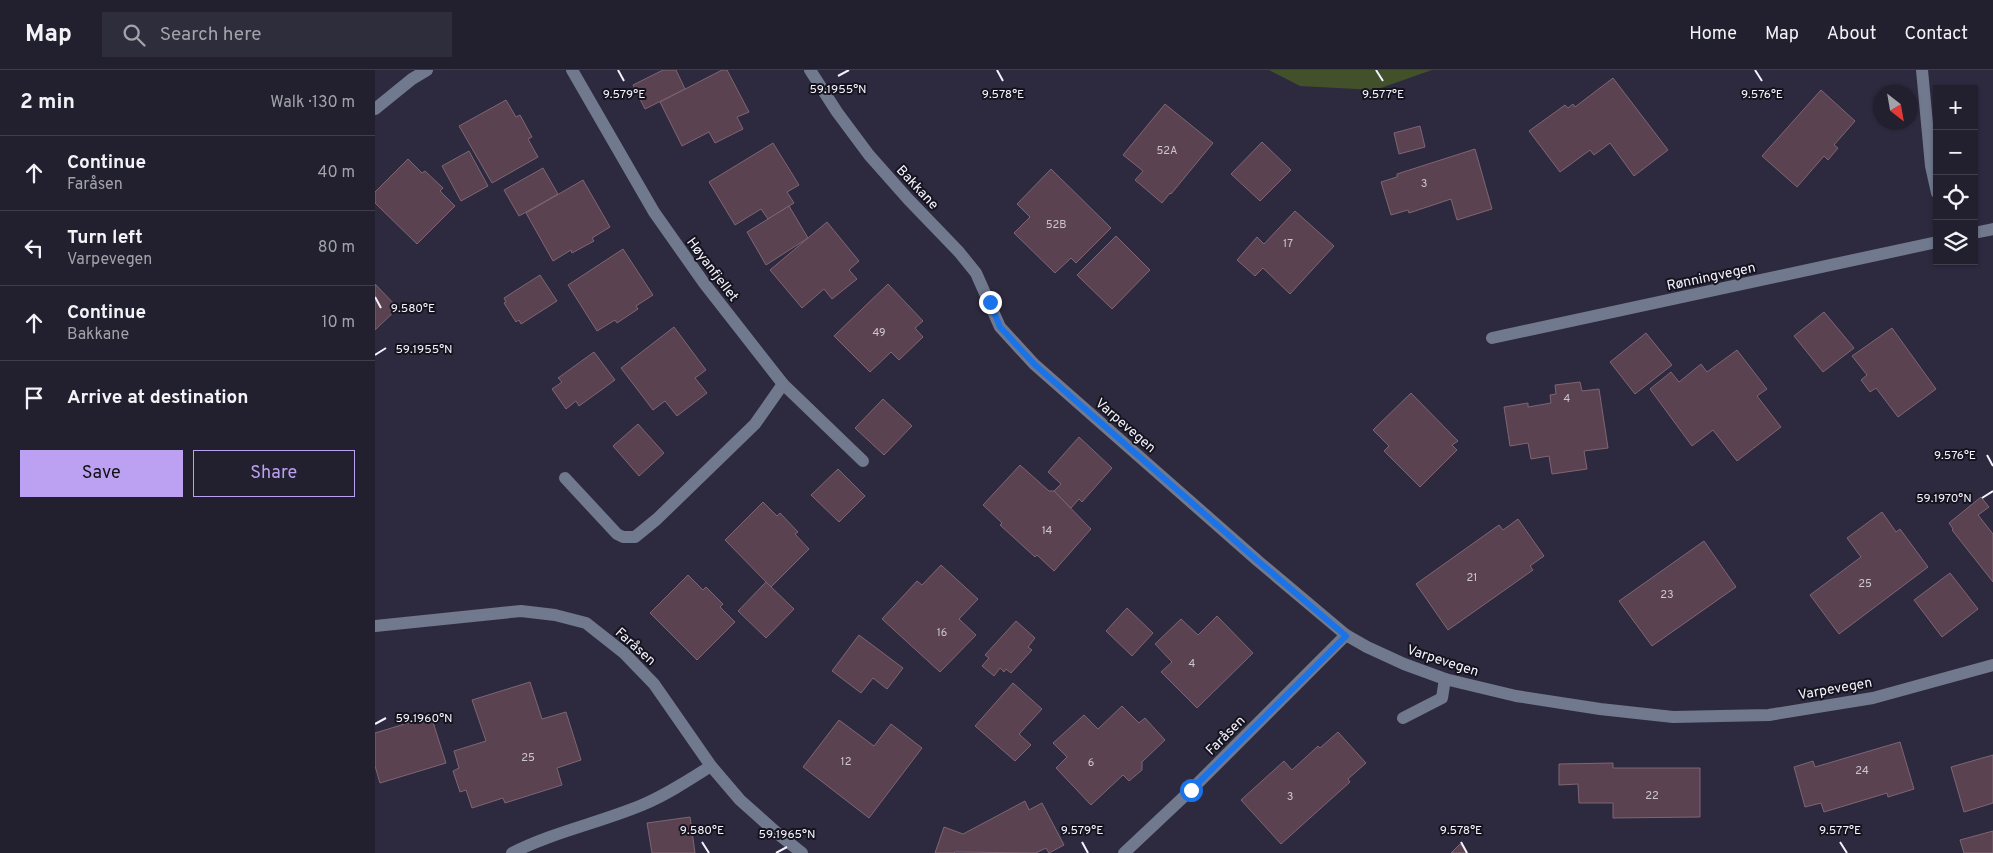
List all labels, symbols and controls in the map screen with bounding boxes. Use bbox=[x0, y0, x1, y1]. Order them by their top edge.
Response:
search box bbox=[102, 12, 452, 57]
text: Map bbox=[25, 20, 72, 50]
icon: search bbox=[120, 21, 148, 49]
text: Search here bbox=[160, 23, 261, 47]
text: Home bbox=[1689, 23, 1737, 46]
text: Map bbox=[1765, 23, 1799, 46]
text: About bbox=[1827, 23, 1876, 46]
text: Contact bbox=[1904, 23, 1968, 46]
text: 59.1955°N bbox=[809, 82, 867, 98]
north arrow bbox=[1873, 85, 1918, 130]
map controls bbox=[1933, 85, 1978, 265]
button: + bbox=[1933, 85, 1978, 130]
text: 9.579°E bbox=[603, 87, 645, 103]
text: 9.578°E bbox=[982, 87, 1024, 103]
text: 9.577°E bbox=[1362, 87, 1404, 103]
text: 9.576°E bbox=[1741, 87, 1783, 103]
text: 2 min bbox=[20, 89, 75, 116]
text: Walk · 130 m bbox=[270, 93, 355, 113]
button: − bbox=[1933, 130, 1978, 175]
house number: 52A bbox=[1157, 144, 1177, 158]
text: Continue bbox=[67, 151, 146, 175]
icon: ahead bbox=[20, 159, 48, 187]
street label: Bakkane bbox=[892, 162, 942, 214]
text: 40 m bbox=[317, 163, 355, 183]
text: Faråsen bbox=[67, 175, 123, 195]
button: locate bbox=[1933, 175, 1978, 220]
house number: 3 bbox=[1421, 177, 1427, 191]
house number: 52B bbox=[1046, 218, 1066, 232]
button: layers bbox=[1933, 220, 1978, 265]
text: Turn left bbox=[67, 226, 143, 250]
icon: left bbox=[20, 234, 48, 262]
street label: Høyanfjellet bbox=[682, 234, 741, 305]
house number: 17 bbox=[1283, 237, 1293, 251]
text: 80 m bbox=[318, 238, 355, 258]
text: Varpevegen bbox=[67, 250, 152, 270]
street label: Rønningvegen bbox=[1665, 260, 1757, 295]
route end bbox=[979, 291, 1002, 314]
text: Continue bbox=[67, 301, 146, 325]
text: 9.580°E bbox=[391, 301, 435, 317]
icon: ahead bbox=[20, 309, 48, 337]
text: 10 m bbox=[321, 313, 355, 333]
text: Bakkane bbox=[67, 325, 129, 345]
house number: 49 bbox=[872, 326, 886, 340]
text: 59.1955°N bbox=[395, 342, 453, 358]
icon: arrive bbox=[20, 384, 48, 412]
text: Arrive at destination bbox=[67, 386, 248, 410]
house number: 4 bbox=[1564, 392, 1571, 406]
street label: Varpevegen bbox=[1091, 395, 1159, 457]
text: 9.576°E bbox=[1934, 448, 1976, 464]
button: Save bbox=[20, 450, 183, 497]
button: Share bbox=[193, 450, 355, 497]
text: 59.1970°N bbox=[1916, 491, 1972, 507]
house number: 14 bbox=[1042, 524, 1053, 538]
house number: 21 bbox=[1467, 571, 1477, 585]
house number: 25 bbox=[1858, 577, 1872, 591]
house number: 23 bbox=[1660, 588, 1674, 602]
street label: Faråsen bbox=[611, 624, 659, 670]
house number: 16 bbox=[937, 626, 947, 640]
street label: Varpevegen bbox=[1404, 642, 1481, 681]
house number: 4 bbox=[1189, 657, 1196, 671]
street label: Varpevegen bbox=[1797, 675, 1874, 704]
text: 59.1960°N bbox=[395, 711, 453, 727]
street label: Faråsen bbox=[1203, 713, 1249, 759]
house number: 25 bbox=[521, 751, 535, 765]
house number: 12 bbox=[841, 755, 851, 769]
house number: 6 bbox=[1088, 756, 1094, 770]
house number: 24 bbox=[1855, 764, 1869, 778]
route start bbox=[1180, 779, 1203, 802]
house number: 22 bbox=[1645, 789, 1659, 803]
house number: 3 bbox=[1287, 790, 1293, 804]
text: 9.580°E bbox=[680, 823, 724, 839]
text: 9.579°E bbox=[1061, 823, 1103, 839]
text: 9.578°E bbox=[1440, 823, 1482, 839]
text: 9.577°E bbox=[1819, 823, 1861, 839]
text: 59.1965°N bbox=[759, 827, 815, 843]

